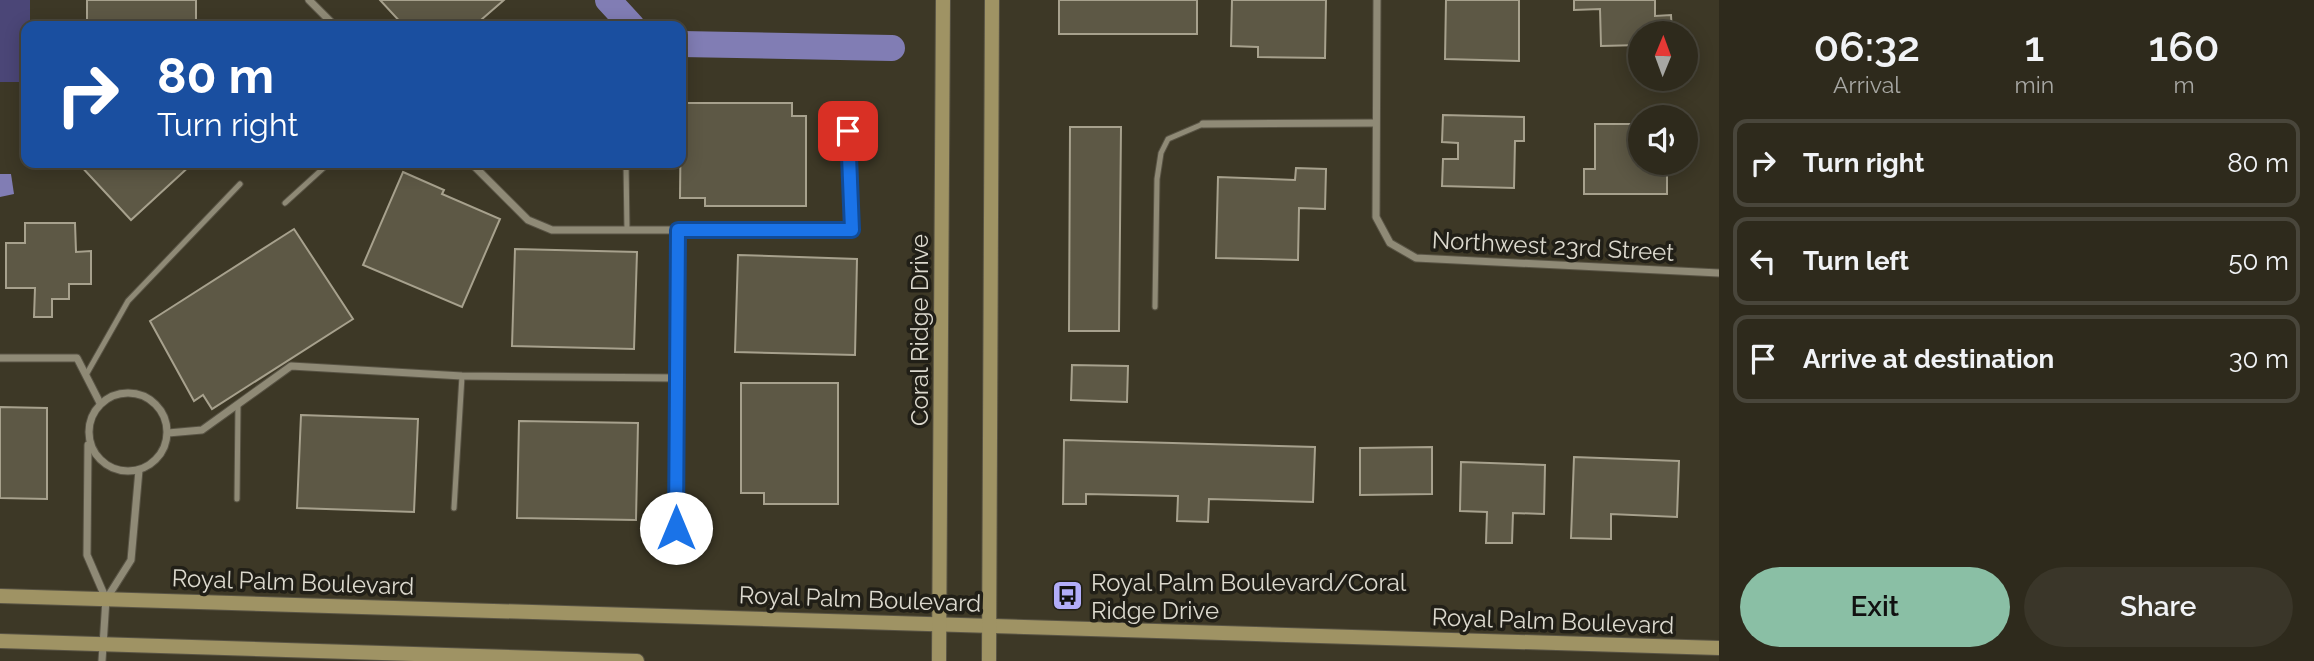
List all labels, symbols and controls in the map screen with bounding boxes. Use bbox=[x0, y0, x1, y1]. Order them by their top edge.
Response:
north arrow bbox=[1628, 21, 1698, 91]
map controls bbox=[1628, 21, 1698, 175]
text: 06:32 bbox=[1813, 22, 1920, 71]
text: 1 bbox=[2024, 22, 2044, 71]
text: 160 bbox=[2149, 22, 2220, 71]
text: 80 m bbox=[157, 47, 274, 104]
icon: right bbox=[42, 49, 133, 140]
text: Arrival bbox=[1833, 71, 1901, 98]
text: min bbox=[2015, 71, 2054, 98]
text: m bbox=[2173, 71, 2195, 98]
pin bbox=[818, 101, 878, 161]
button: sound bbox=[1628, 105, 1698, 175]
text: Turn right bbox=[157, 106, 298, 143]
icon: arrive bbox=[829, 112, 867, 150]
icon: right bbox=[1744, 144, 1782, 182]
text: Turn right bbox=[1803, 148, 1924, 178]
text: 80 m bbox=[2227, 148, 2289, 178]
street label: Northwest 23rd Street bbox=[1431, 225, 1675, 267]
street label: Coral Ridge Drive bbox=[905, 234, 934, 426]
icon: left bbox=[1744, 242, 1782, 280]
text: Turn left bbox=[1803, 246, 1909, 276]
text: 50 m bbox=[2228, 246, 2289, 276]
icon: arrive bbox=[1744, 340, 1782, 378]
text: Arrive at destination bbox=[1803, 344, 2054, 374]
text: 30 m bbox=[2229, 344, 2289, 374]
position arrow bbox=[639, 491, 713, 565]
street label: Royal Palm Boulevard bbox=[171, 563, 415, 601]
button: Exit bbox=[1740, 567, 2010, 647]
button: Share bbox=[2024, 567, 2293, 647]
place label: Royal Palm Boulevard/Coral Ridge Drive bbox=[1091, 568, 1407, 625]
bus stop icon: Royal Palm Boulevard/Coral Ridge Drive bbox=[1051, 579, 1085, 613]
street label: Royal Palm Boulevard bbox=[738, 580, 982, 618]
street label: Royal Palm Boulevard bbox=[1431, 602, 1675, 640]

